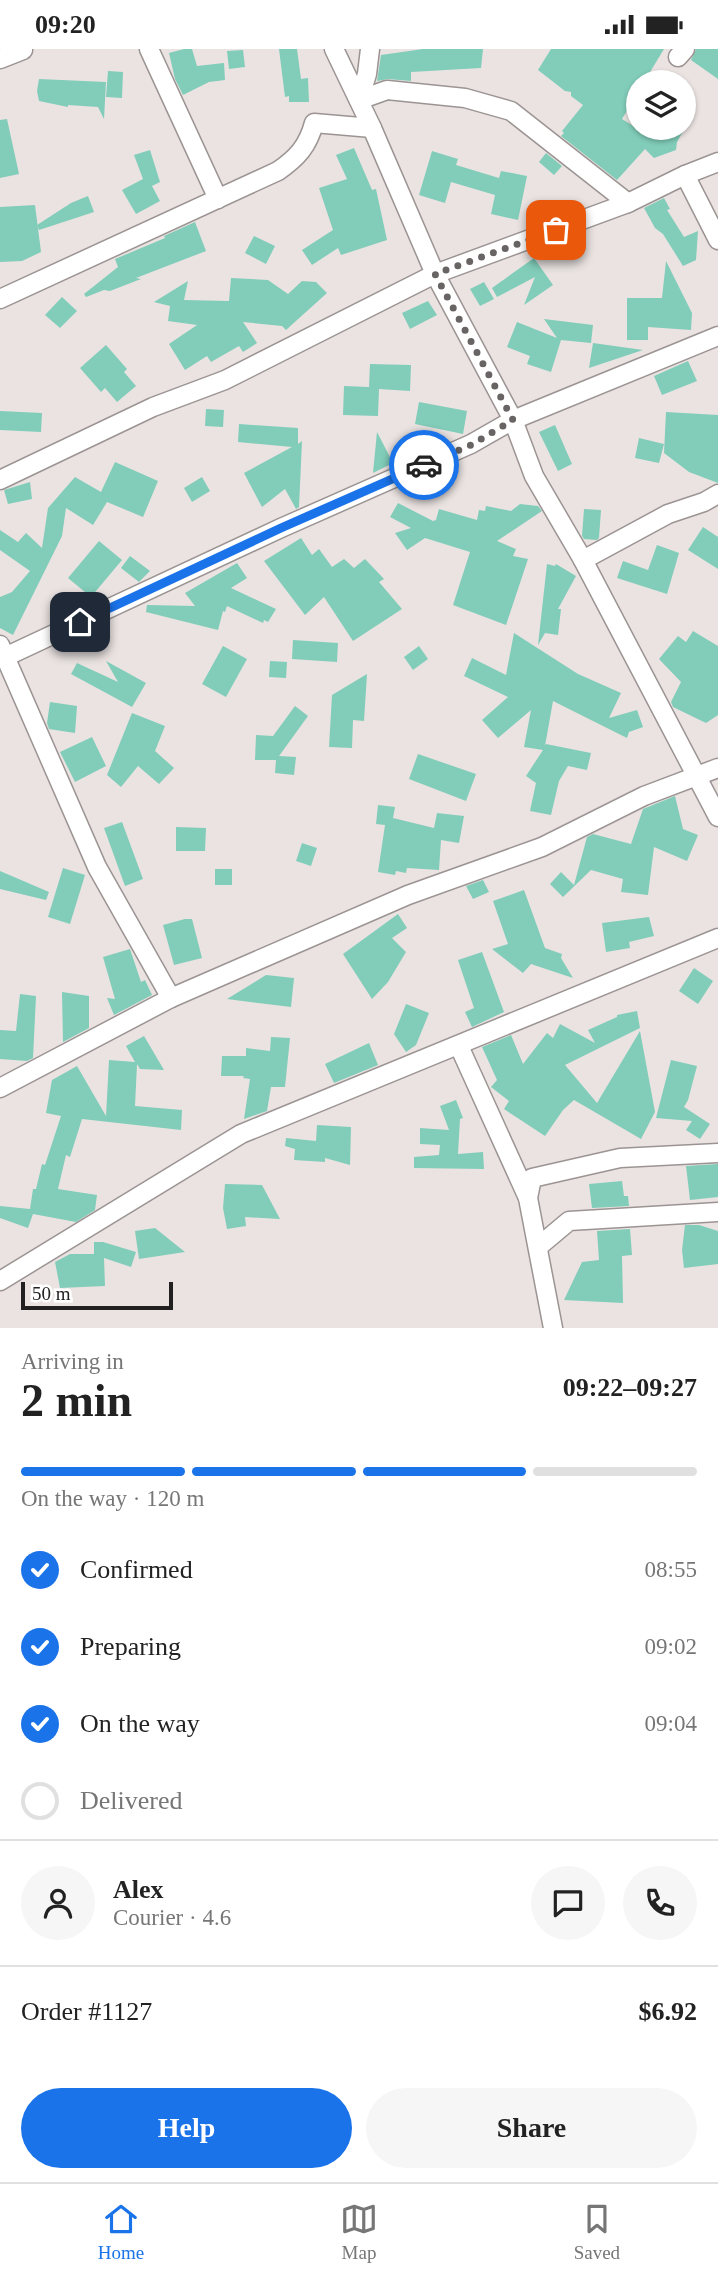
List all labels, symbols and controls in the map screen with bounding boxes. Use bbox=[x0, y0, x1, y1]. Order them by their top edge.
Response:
text: 09:20 bbox=[35, 10, 96, 39]
map controls bbox=[626, 70, 696, 140]
button: layers bbox=[626, 70, 696, 140]
pin bbox=[526, 200, 586, 260]
icon: bag bbox=[537, 211, 575, 249]
courier bbox=[389, 430, 459, 500]
icon: car bbox=[405, 446, 443, 484]
pin bbox=[50, 592, 110, 652]
icon: home bbox=[61, 603, 99, 641]
scale bar bbox=[21, 1279, 173, 1311]
text: 50 m bbox=[32, 1283, 71, 1304]
text: Arriving in bbox=[21, 1349, 124, 1374]
text: 09:22–09:27 bbox=[563, 1373, 697, 1402]
text: 2 min bbox=[21, 1375, 132, 1426]
text: On the way · 120 m bbox=[21, 1486, 204, 1511]
icon: check bbox=[21, 1551, 59, 1589]
text: Confirmed bbox=[80, 1555, 193, 1584]
text: 08:55 bbox=[645, 1557, 697, 1582]
icon: check bbox=[21, 1628, 59, 1666]
text: Preparing bbox=[80, 1632, 181, 1661]
text: 09:02 bbox=[645, 1634, 697, 1659]
icon: check bbox=[21, 1705, 59, 1743]
text: On the way bbox=[80, 1709, 200, 1738]
text: 09:04 bbox=[645, 1711, 697, 1736]
text: Delivered bbox=[80, 1786, 183, 1815]
button: person bbox=[21, 1866, 95, 1940]
button: chat bbox=[531, 1866, 605, 1940]
button: phone bbox=[623, 1866, 697, 1940]
text: Alex bbox=[113, 1875, 164, 1904]
text: Courier · 4.6 bbox=[113, 1905, 231, 1930]
text: Order #1127 bbox=[21, 1997, 152, 2026]
text: $6.92 bbox=[639, 1997, 697, 2026]
button: Help bbox=[21, 2088, 352, 2168]
button: Share bbox=[366, 2088, 697, 2168]
tab: Home bbox=[98, 2200, 144, 2264]
tab: Map bbox=[340, 2200, 378, 2264]
tab: Saved bbox=[574, 2200, 620, 2264]

